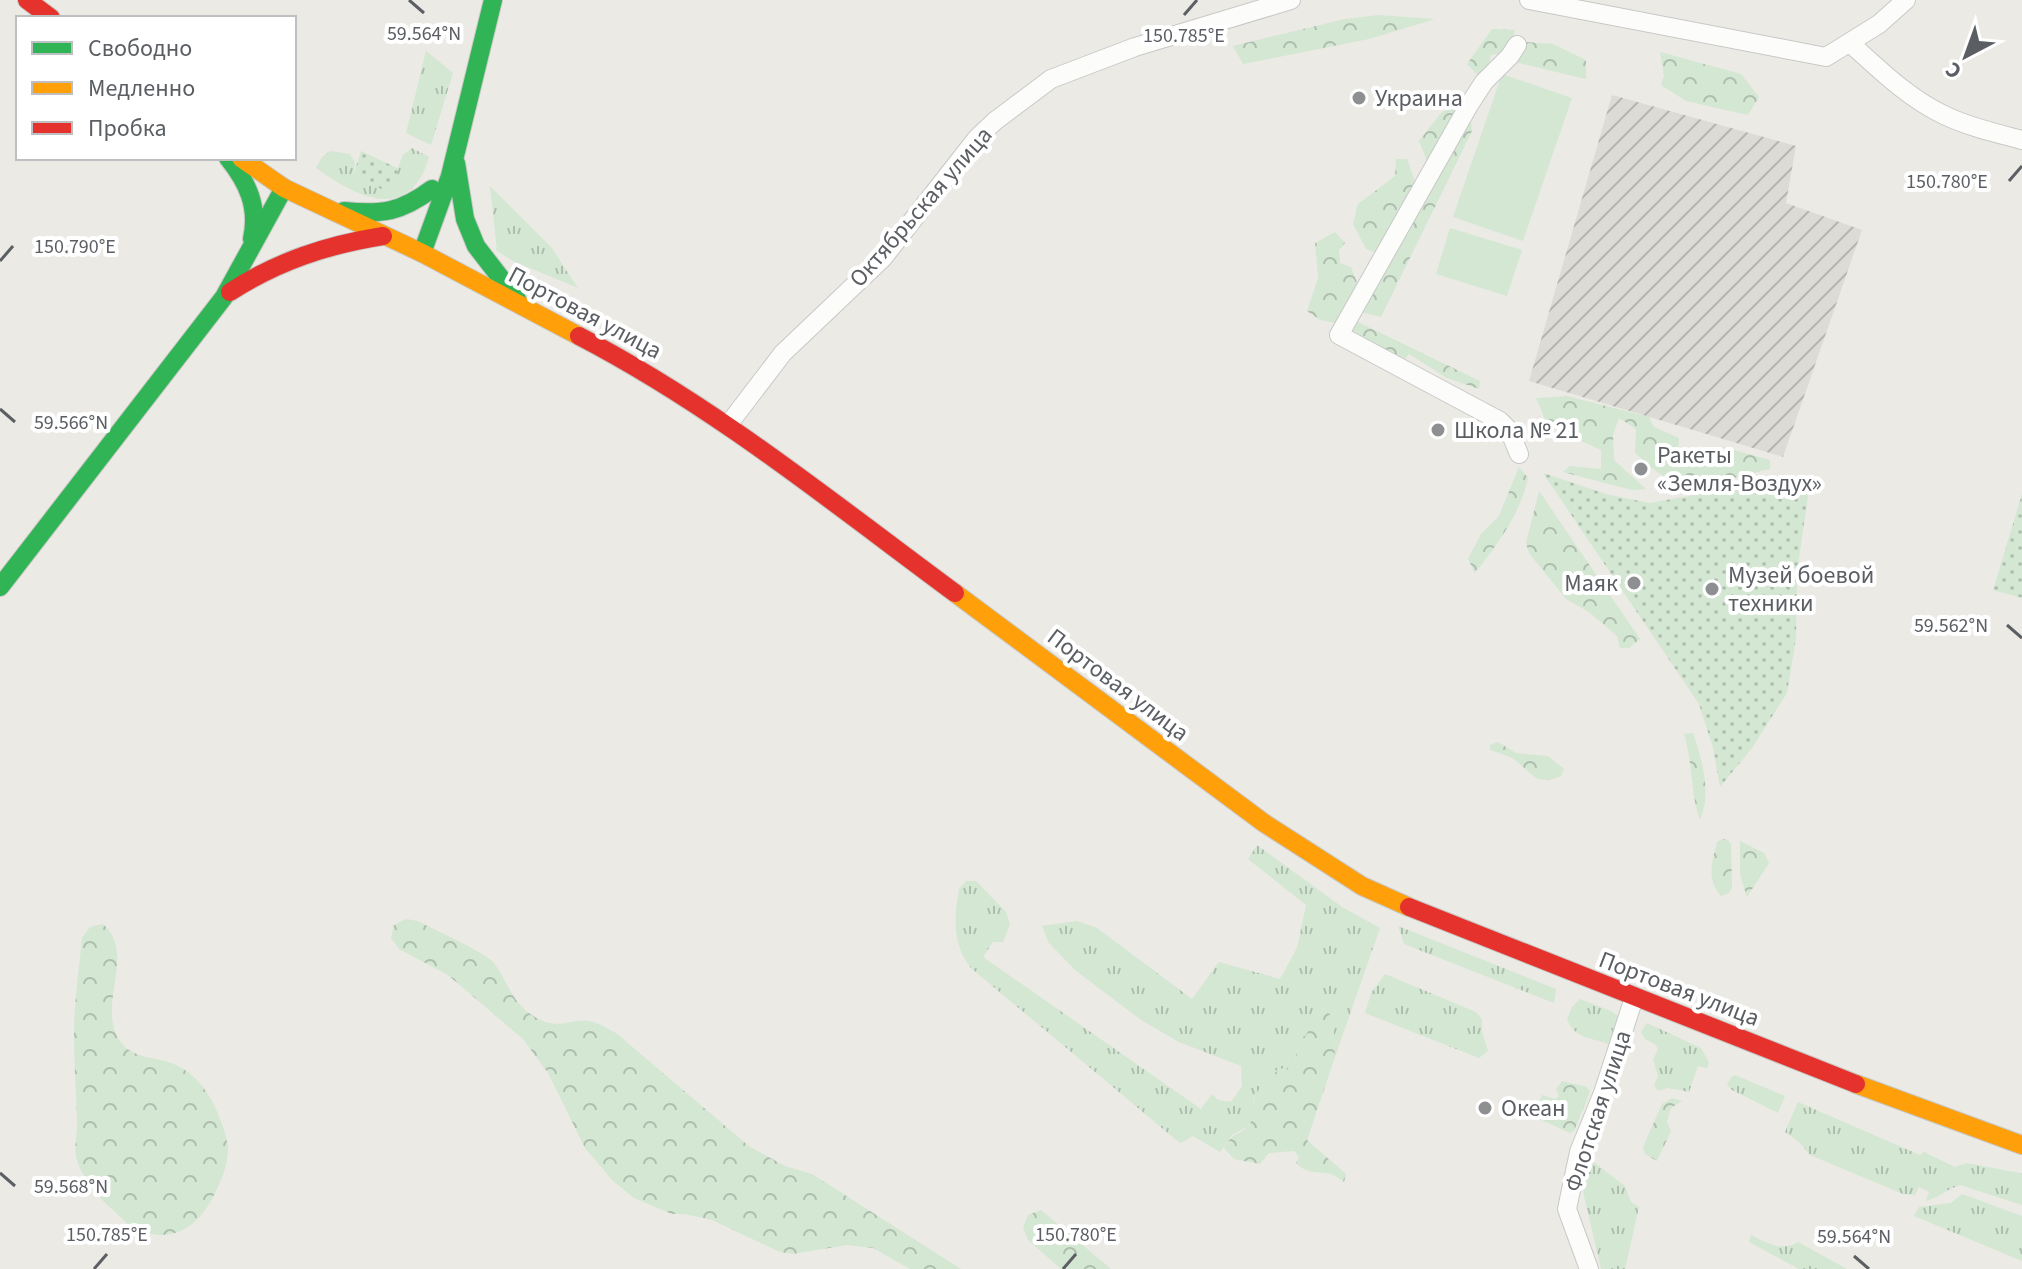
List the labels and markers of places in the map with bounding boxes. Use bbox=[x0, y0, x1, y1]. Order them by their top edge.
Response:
place label: Украина bbox=[1375, 81, 1463, 116]
marker: Украина bbox=[1350, 89, 1368, 107]
place label: Школа № 21 bbox=[1454, 413, 1579, 448]
marker: Школа № 21 bbox=[1429, 421, 1447, 439]
place label: Ракеты «Земля-Воздух» bbox=[1657, 438, 1822, 501]
marker: Ракеты «Земля-Воздух» bbox=[1632, 460, 1650, 478]
place label: Музей боевой техники bbox=[1728, 558, 1874, 621]
place label: Маяк bbox=[1564, 566, 1618, 601]
marker: Маяк bbox=[1625, 574, 1643, 592]
marker: Музей боевой техники bbox=[1703, 580, 1721, 598]
place label: Океан bbox=[1501, 1091, 1566, 1126]
marker: Океан bbox=[1476, 1099, 1494, 1117]

